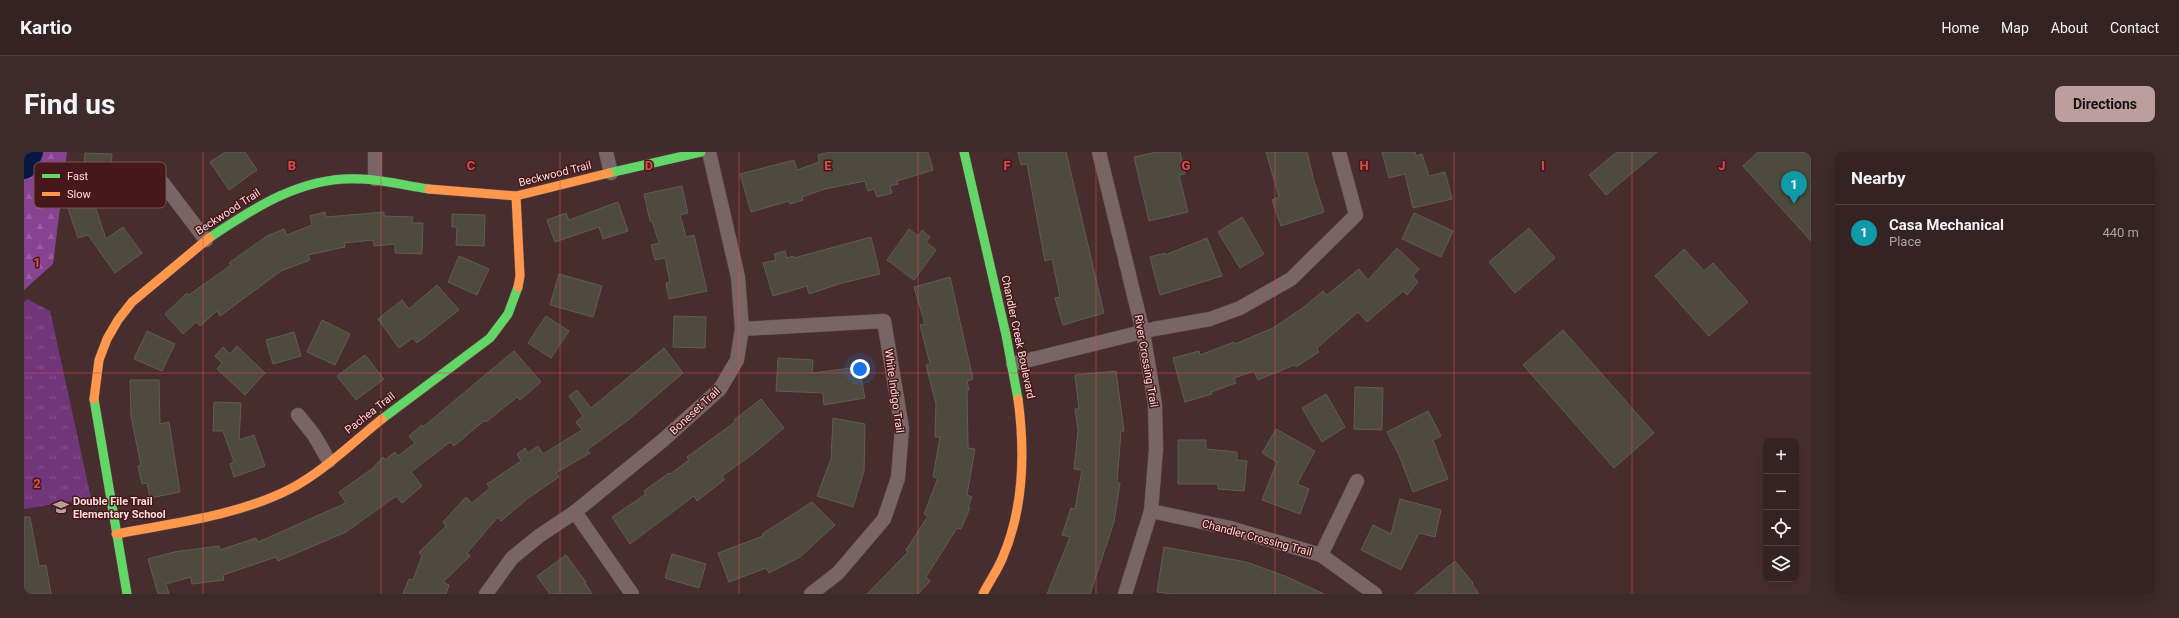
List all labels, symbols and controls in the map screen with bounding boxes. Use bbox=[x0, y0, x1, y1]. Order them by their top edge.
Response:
text: Kartio bbox=[20, 16, 72, 39]
text: Home bbox=[1941, 20, 1979, 36]
text: Map bbox=[2001, 20, 2029, 36]
text: About bbox=[2051, 20, 2088, 36]
text: Contact bbox=[2110, 20, 2159, 36]
button: Directions bbox=[2055, 86, 2155, 122]
text: Find us bbox=[24, 88, 115, 121]
text: B bbox=[288, 158, 296, 173]
text: C bbox=[467, 158, 476, 173]
text: D bbox=[645, 158, 653, 173]
text: E bbox=[824, 158, 832, 173]
text: F bbox=[1003, 158, 1011, 173]
text: G bbox=[1182, 158, 1191, 173]
text: H bbox=[1359, 158, 1369, 173]
text: I bbox=[1541, 158, 1545, 173]
text: J bbox=[1718, 158, 1726, 173]
street label: Beckwood Trail bbox=[517, 159, 593, 189]
legend bbox=[34, 162, 166, 208]
text: Nearby bbox=[1851, 168, 1906, 188]
text: Fast bbox=[67, 170, 89, 183]
pin: 1 bbox=[1781, 171, 1807, 204]
street label: Beckwood Trail bbox=[193, 186, 263, 238]
text: Slow bbox=[67, 188, 91, 201]
text: Casa Mechanical bbox=[1889, 216, 2004, 234]
text: 1 bbox=[1860, 225, 1868, 240]
text: 440 m bbox=[2102, 225, 2139, 240]
text: Place bbox=[1889, 234, 1921, 249]
text: 1 bbox=[33, 255, 41, 270]
street label: Chandler Creek Boulevard bbox=[999, 274, 1037, 400]
street label: River Crossing Trail bbox=[1131, 314, 1161, 408]
street label: White Indigo Trail bbox=[882, 348, 906, 434]
your location bbox=[850, 359, 870, 379]
street label: Boneset Trail bbox=[667, 385, 723, 437]
street label: Pachea Trail bbox=[342, 389, 398, 437]
map controls bbox=[1763, 438, 1799, 582]
button: + bbox=[1763, 438, 1799, 474]
button: − bbox=[1763, 474, 1799, 510]
text: 2 bbox=[33, 476, 41, 491]
place label: Double File Trail Elementary School bbox=[73, 495, 166, 521]
school or university icon: Double File Trail Elementary School bbox=[52, 498, 70, 516]
button: locate bbox=[1763, 510, 1799, 546]
street label: Chandler Crossing Trail bbox=[1201, 517, 1313, 559]
button: layers bbox=[1763, 546, 1799, 582]

